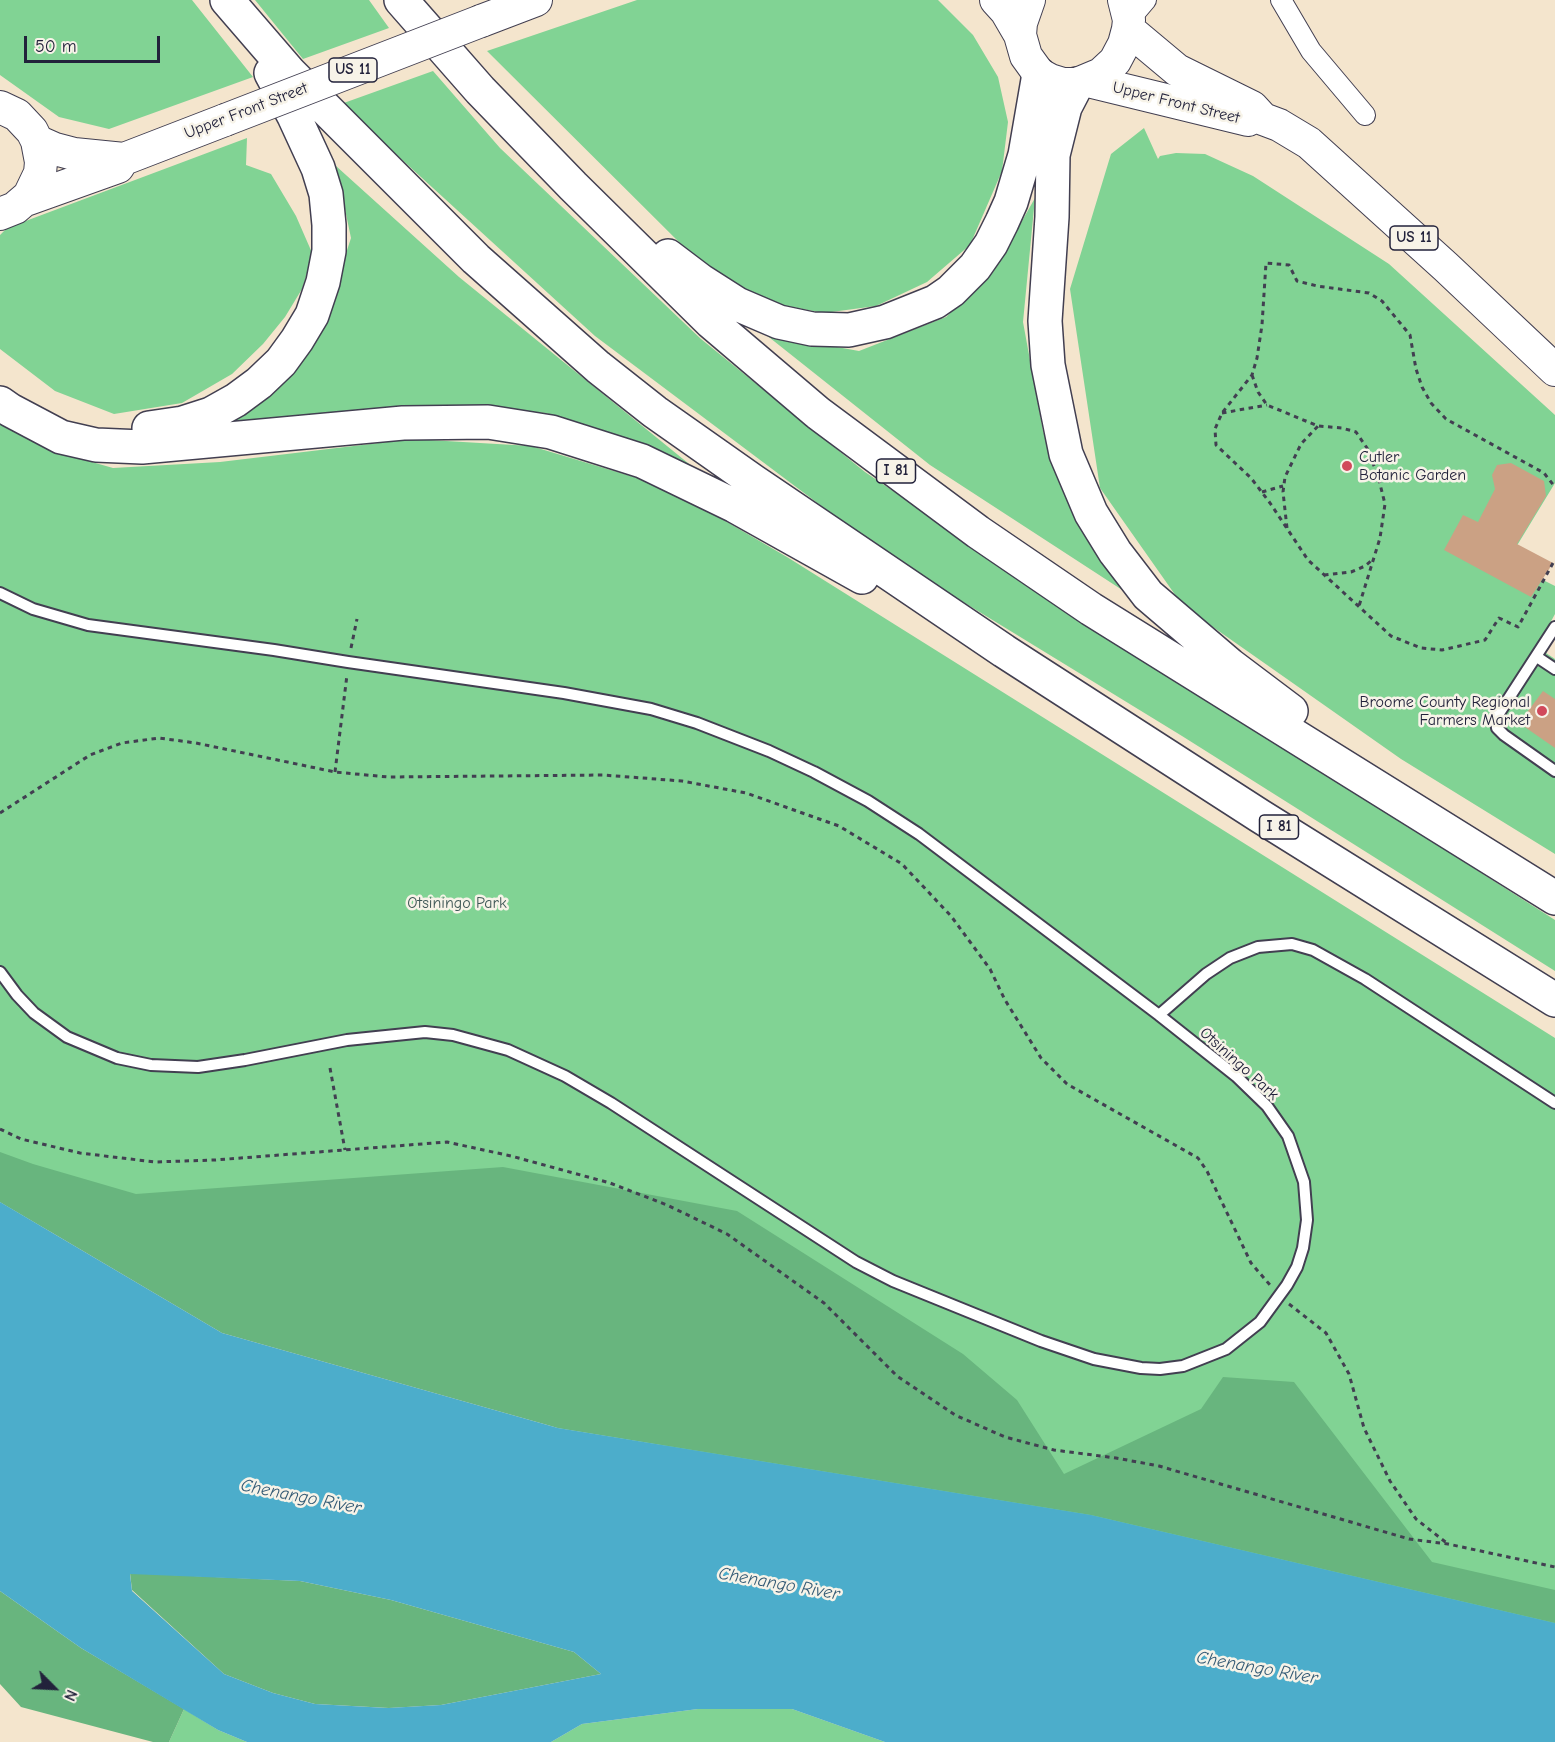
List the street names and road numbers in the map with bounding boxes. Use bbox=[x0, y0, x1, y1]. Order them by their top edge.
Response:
road number: US 11 bbox=[329, 58, 377, 82]
street label: Upper Front Street bbox=[1110, 78, 1242, 128]
street label: Upper Front Street bbox=[182, 79, 310, 143]
road number: US 11 bbox=[1390, 226, 1438, 250]
road number: I 81 bbox=[876, 459, 916, 483]
road number: I 81 bbox=[1260, 815, 1298, 839]
street label: Otsiningo Park bbox=[1196, 1024, 1282, 1104]

